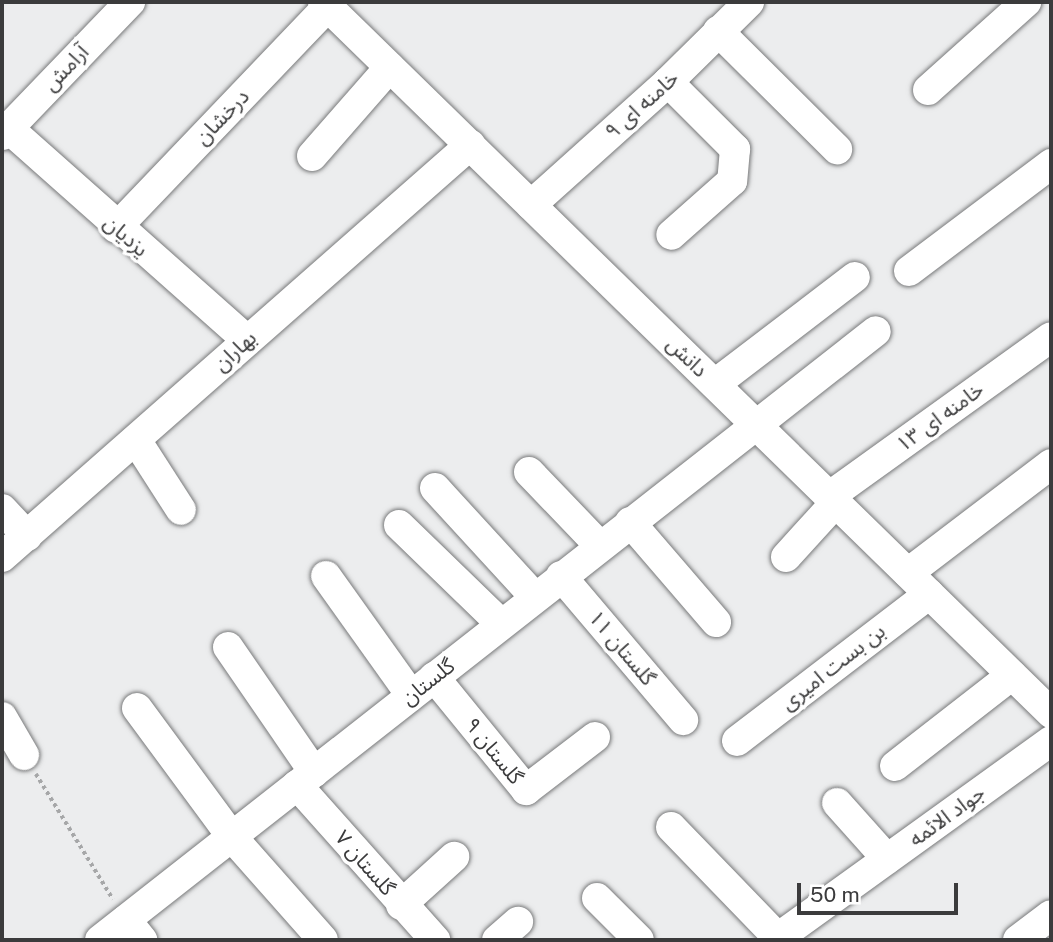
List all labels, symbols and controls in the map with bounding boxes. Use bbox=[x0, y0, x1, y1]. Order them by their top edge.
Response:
street label: آرامش bbox=[38, 40, 94, 96]
street label: خامنه ای ۹ bbox=[600, 65, 684, 145]
street label: درخشان bbox=[189, 84, 255, 150]
street label: یزدیان bbox=[99, 210, 153, 262]
street label: بهاران bbox=[208, 325, 262, 377]
street label: دانش bbox=[661, 332, 713, 382]
street label: خامنه ای ۱۳ bbox=[891, 377, 989, 457]
street label: گلستان ۱۱ bbox=[583, 605, 661, 691]
street label: بن بست امیری bbox=[776, 618, 890, 716]
street label: گلستان bbox=[396, 653, 460, 711]
street label: گلستان ۹ bbox=[460, 713, 528, 789]
street label: جواد الائمه bbox=[904, 780, 990, 852]
street label: گلستان ۷ bbox=[330, 825, 400, 901]
scale bar bbox=[801, 869, 962, 913]
text: 50 m bbox=[810, 882, 860, 907]

